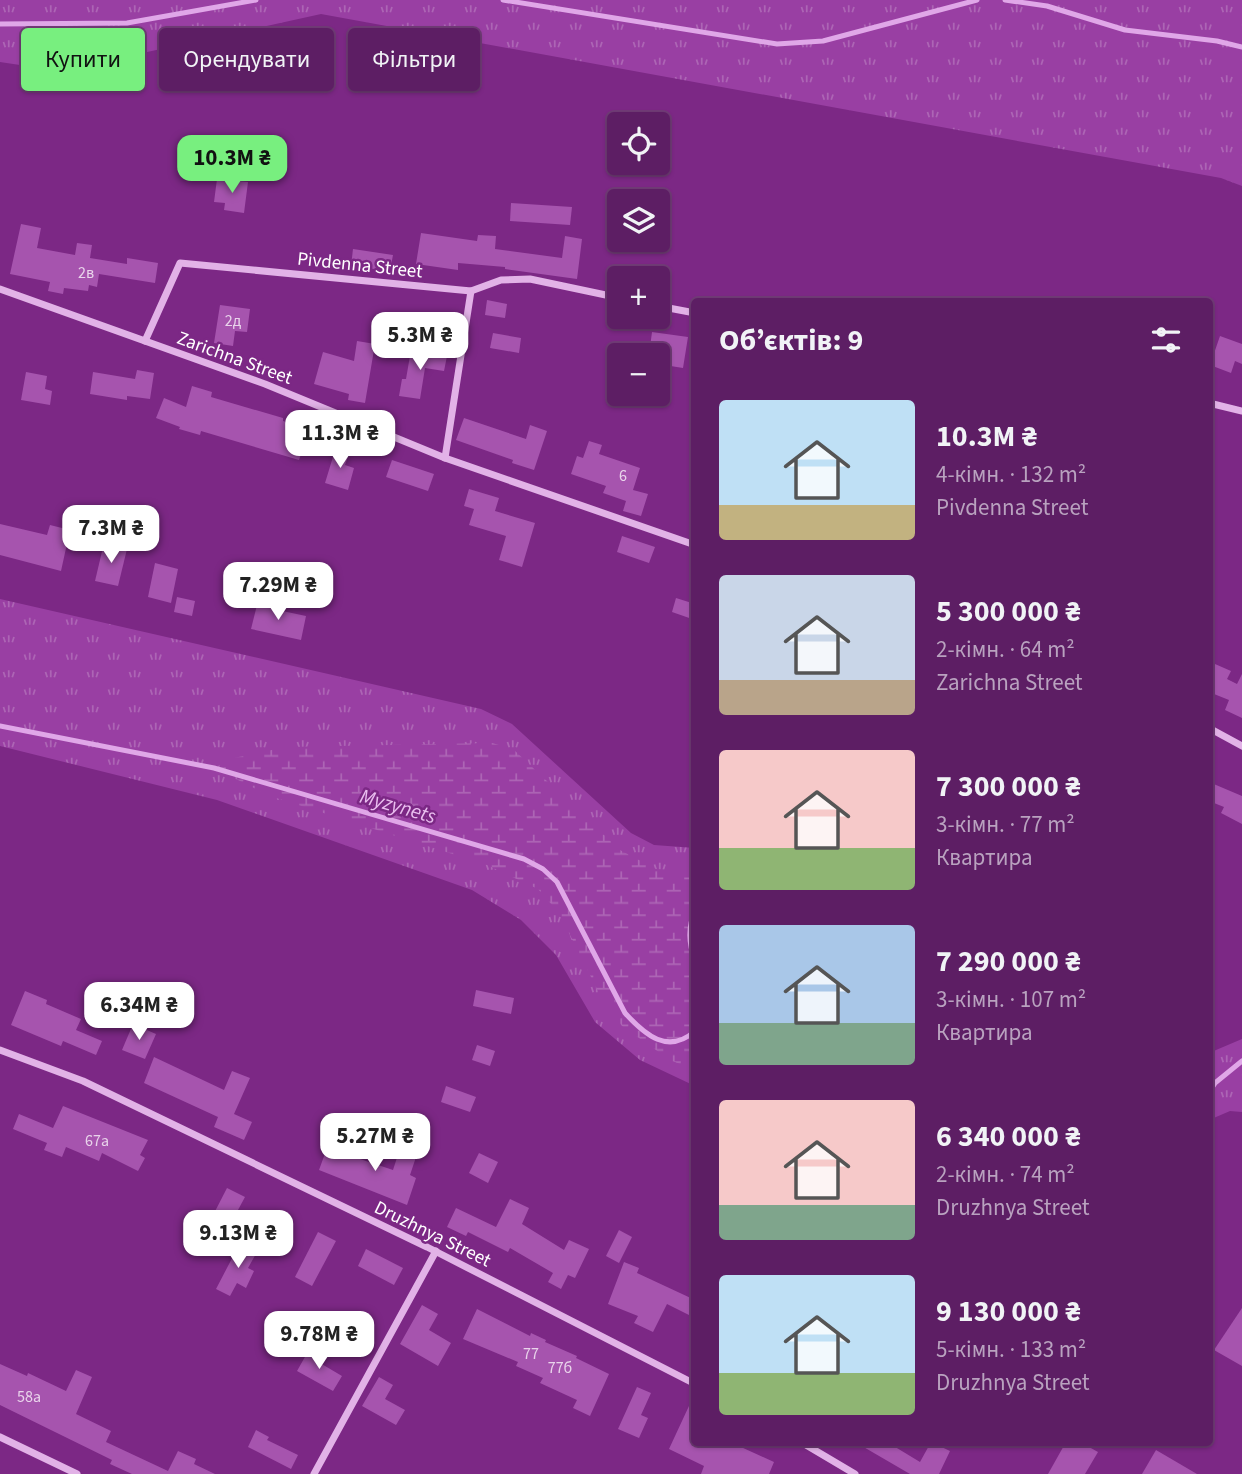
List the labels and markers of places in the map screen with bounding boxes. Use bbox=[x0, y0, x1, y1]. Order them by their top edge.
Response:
pin: 10.3M ₴ bbox=[167, 136, 297, 195]
pin: 5.3M ₴ bbox=[363, 312, 477, 372]
pin: 11.3M ₴ bbox=[275, 410, 405, 470]
pin: 7.3M ₴ bbox=[54, 505, 168, 565]
pin: 7.29M ₴ bbox=[213, 562, 343, 622]
pin: 6.34M ₴ bbox=[74, 982, 204, 1042]
pin: 5.27M ₴ bbox=[310, 1114, 440, 1173]
pin: 9.13M ₴ bbox=[173, 1210, 303, 1270]
pin: 9.78M ₴ bbox=[254, 1312, 384, 1371]

